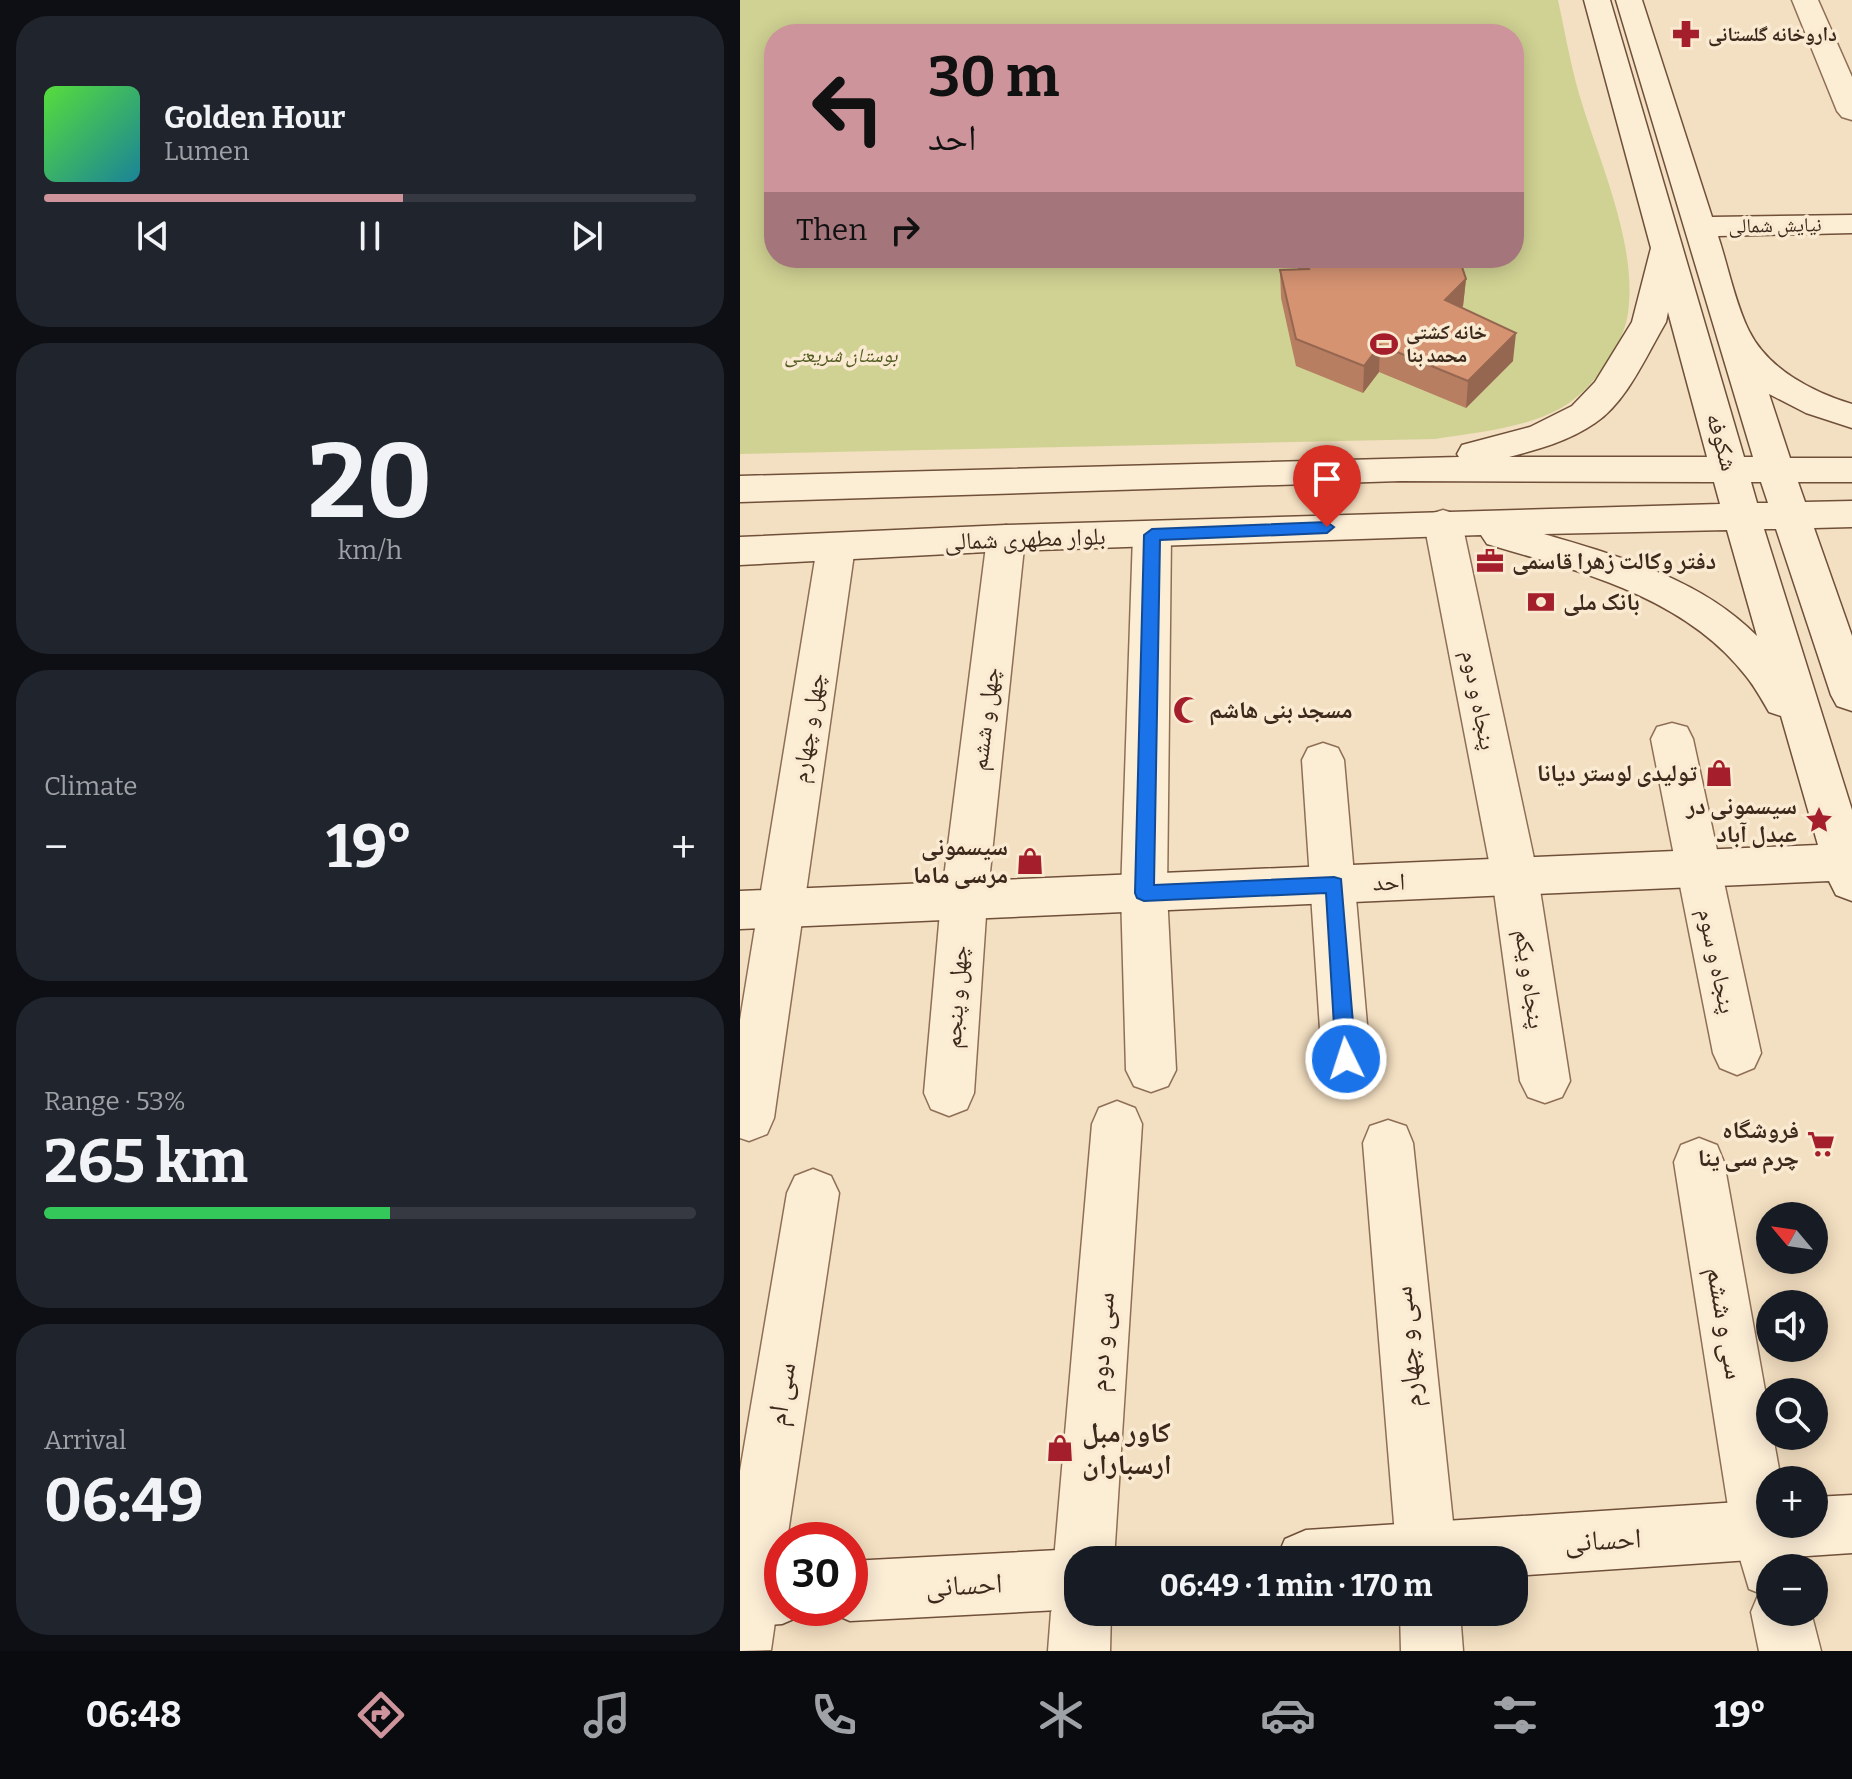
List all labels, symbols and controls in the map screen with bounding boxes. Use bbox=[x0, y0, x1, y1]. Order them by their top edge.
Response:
pharmacy icon: داروخانه گلستانی bbox=[1671, 19, 1701, 49]
place label: داروخانه گلستانی bbox=[1708, 22, 1837, 47]
text: 30 m bbox=[928, 44, 1059, 111]
icon: left bbox=[796, 56, 900, 160]
text: Golden Hour bbox=[164, 100, 345, 136]
text: احد bbox=[928, 116, 977, 160]
text: Lumen bbox=[164, 136, 250, 167]
icon: right bbox=[883, 208, 927, 252]
text: Then bbox=[796, 212, 867, 248]
street label: نیایش شمالی bbox=[1728, 212, 1822, 238]
icon: previous bbox=[131, 214, 175, 258]
icon: pause bbox=[348, 214, 392, 258]
icon: next bbox=[565, 214, 609, 258]
place label: خانه کشتی محمد بنا bbox=[1406, 320, 1487, 367]
sports icon: خانه کشتی محمد بنا bbox=[1369, 329, 1399, 359]
park label: بوستان شریعتی bbox=[784, 343, 898, 368]
street label: شکوفه bbox=[1700, 410, 1744, 474]
text: 20 bbox=[308, 420, 432, 545]
pin bbox=[1293, 445, 1361, 527]
icon: arrive bbox=[1305, 457, 1349, 501]
street label: بلوار مطهری شمالی bbox=[944, 522, 1106, 556]
text: km/h bbox=[338, 535, 402, 566]
office icon: دفتر وکالت زهرا قاسمی bbox=[1475, 546, 1505, 576]
place label: دفتر وکالت زهرا قاسمی bbox=[1512, 547, 1716, 575]
bank icon: بانک ملی bbox=[1526, 587, 1556, 617]
place label: بانک ملی bbox=[1563, 588, 1640, 616]
street label: پنجاه و دوم bbox=[1454, 648, 1502, 753]
street label: چهل و ششم bbox=[965, 666, 1007, 772]
street label: چهل و چهارم bbox=[785, 671, 832, 785]
mosque icon: مسجد بنی هاشم bbox=[1172, 695, 1202, 725]
place label: مسجد بنی هاشم bbox=[1209, 696, 1353, 726]
shop icon: تولیدی لوستر دیانا bbox=[1704, 758, 1734, 788]
place label: تولیدی لوستر دیانا bbox=[1537, 759, 1698, 787]
text: Climate bbox=[44, 771, 138, 802]
place label: سیسمونی در عبدل آباد bbox=[1685, 792, 1797, 848]
place icon: سیسمونی در عبدل آباد bbox=[1804, 805, 1834, 835]
text: 19° bbox=[326, 811, 413, 883]
text: − bbox=[44, 821, 68, 874]
text: + bbox=[671, 821, 696, 874]
place label: سیسمونی مرسی ماما bbox=[913, 833, 1008, 889]
shop icon: سیسمونی مرسی ماما bbox=[1015, 846, 1045, 876]
street label: احد bbox=[1372, 867, 1406, 897]
street label: پنجاه و سوم bbox=[1690, 906, 1742, 1017]
street label: پنجاه و یکم bbox=[1507, 928, 1551, 1031]
street label: چهل و پنجم bbox=[938, 944, 976, 1050]
position arrow bbox=[1304, 1017, 1388, 1101]
text: Range · 53% bbox=[44, 1086, 186, 1117]
place label: فروشگاه چرم سی ینا bbox=[1698, 1116, 1799, 1175]
text: 265 km bbox=[44, 1126, 248, 1198]
supermarket icon: فروشگاه چرم سی ینا bbox=[1806, 1129, 1836, 1159]
north arrow bbox=[1756, 1202, 1828, 1274]
map controls bbox=[1756, 1202, 1828, 1626]
street label: سی و ششم bbox=[1698, 1264, 1752, 1382]
street label: سی و چهارم bbox=[1385, 1285, 1431, 1409]
button: sound bbox=[1756, 1290, 1828, 1362]
street label: سی و دوم bbox=[1081, 1291, 1123, 1393]
street label: سی ام bbox=[760, 1360, 804, 1428]
button: search bbox=[1756, 1378, 1828, 1450]
place label: كاور مبل ارسباران bbox=[1082, 1416, 1172, 1481]
text: Arrival bbox=[44, 1425, 126, 1456]
shop icon: كاور مبل ارسباران bbox=[1045, 1433, 1075, 1463]
text: 06:49 bbox=[44, 1465, 204, 1537]
button: + bbox=[1756, 1466, 1828, 1538]
speed limit sign: 30 bbox=[764, 1522, 868, 1626]
street label: احسانی bbox=[1564, 1522, 1642, 1559]
button: − bbox=[1756, 1554, 1828, 1626]
street label: احسانی bbox=[925, 1567, 1003, 1604]
text: 06:49 · 1 min · 170 m bbox=[1160, 1568, 1432, 1604]
icon: directions bbox=[353, 1687, 409, 1743]
icon: music bbox=[579, 1687, 635, 1743]
icon: phone bbox=[806, 1687, 862, 1743]
icon: climate bbox=[1033, 1687, 1089, 1743]
icon: car bbox=[1260, 1687, 1316, 1743]
icon: filters bbox=[1487, 1687, 1543, 1743]
text: 06:48 bbox=[85, 1693, 182, 1737]
text: 19° bbox=[1714, 1693, 1766, 1737]

